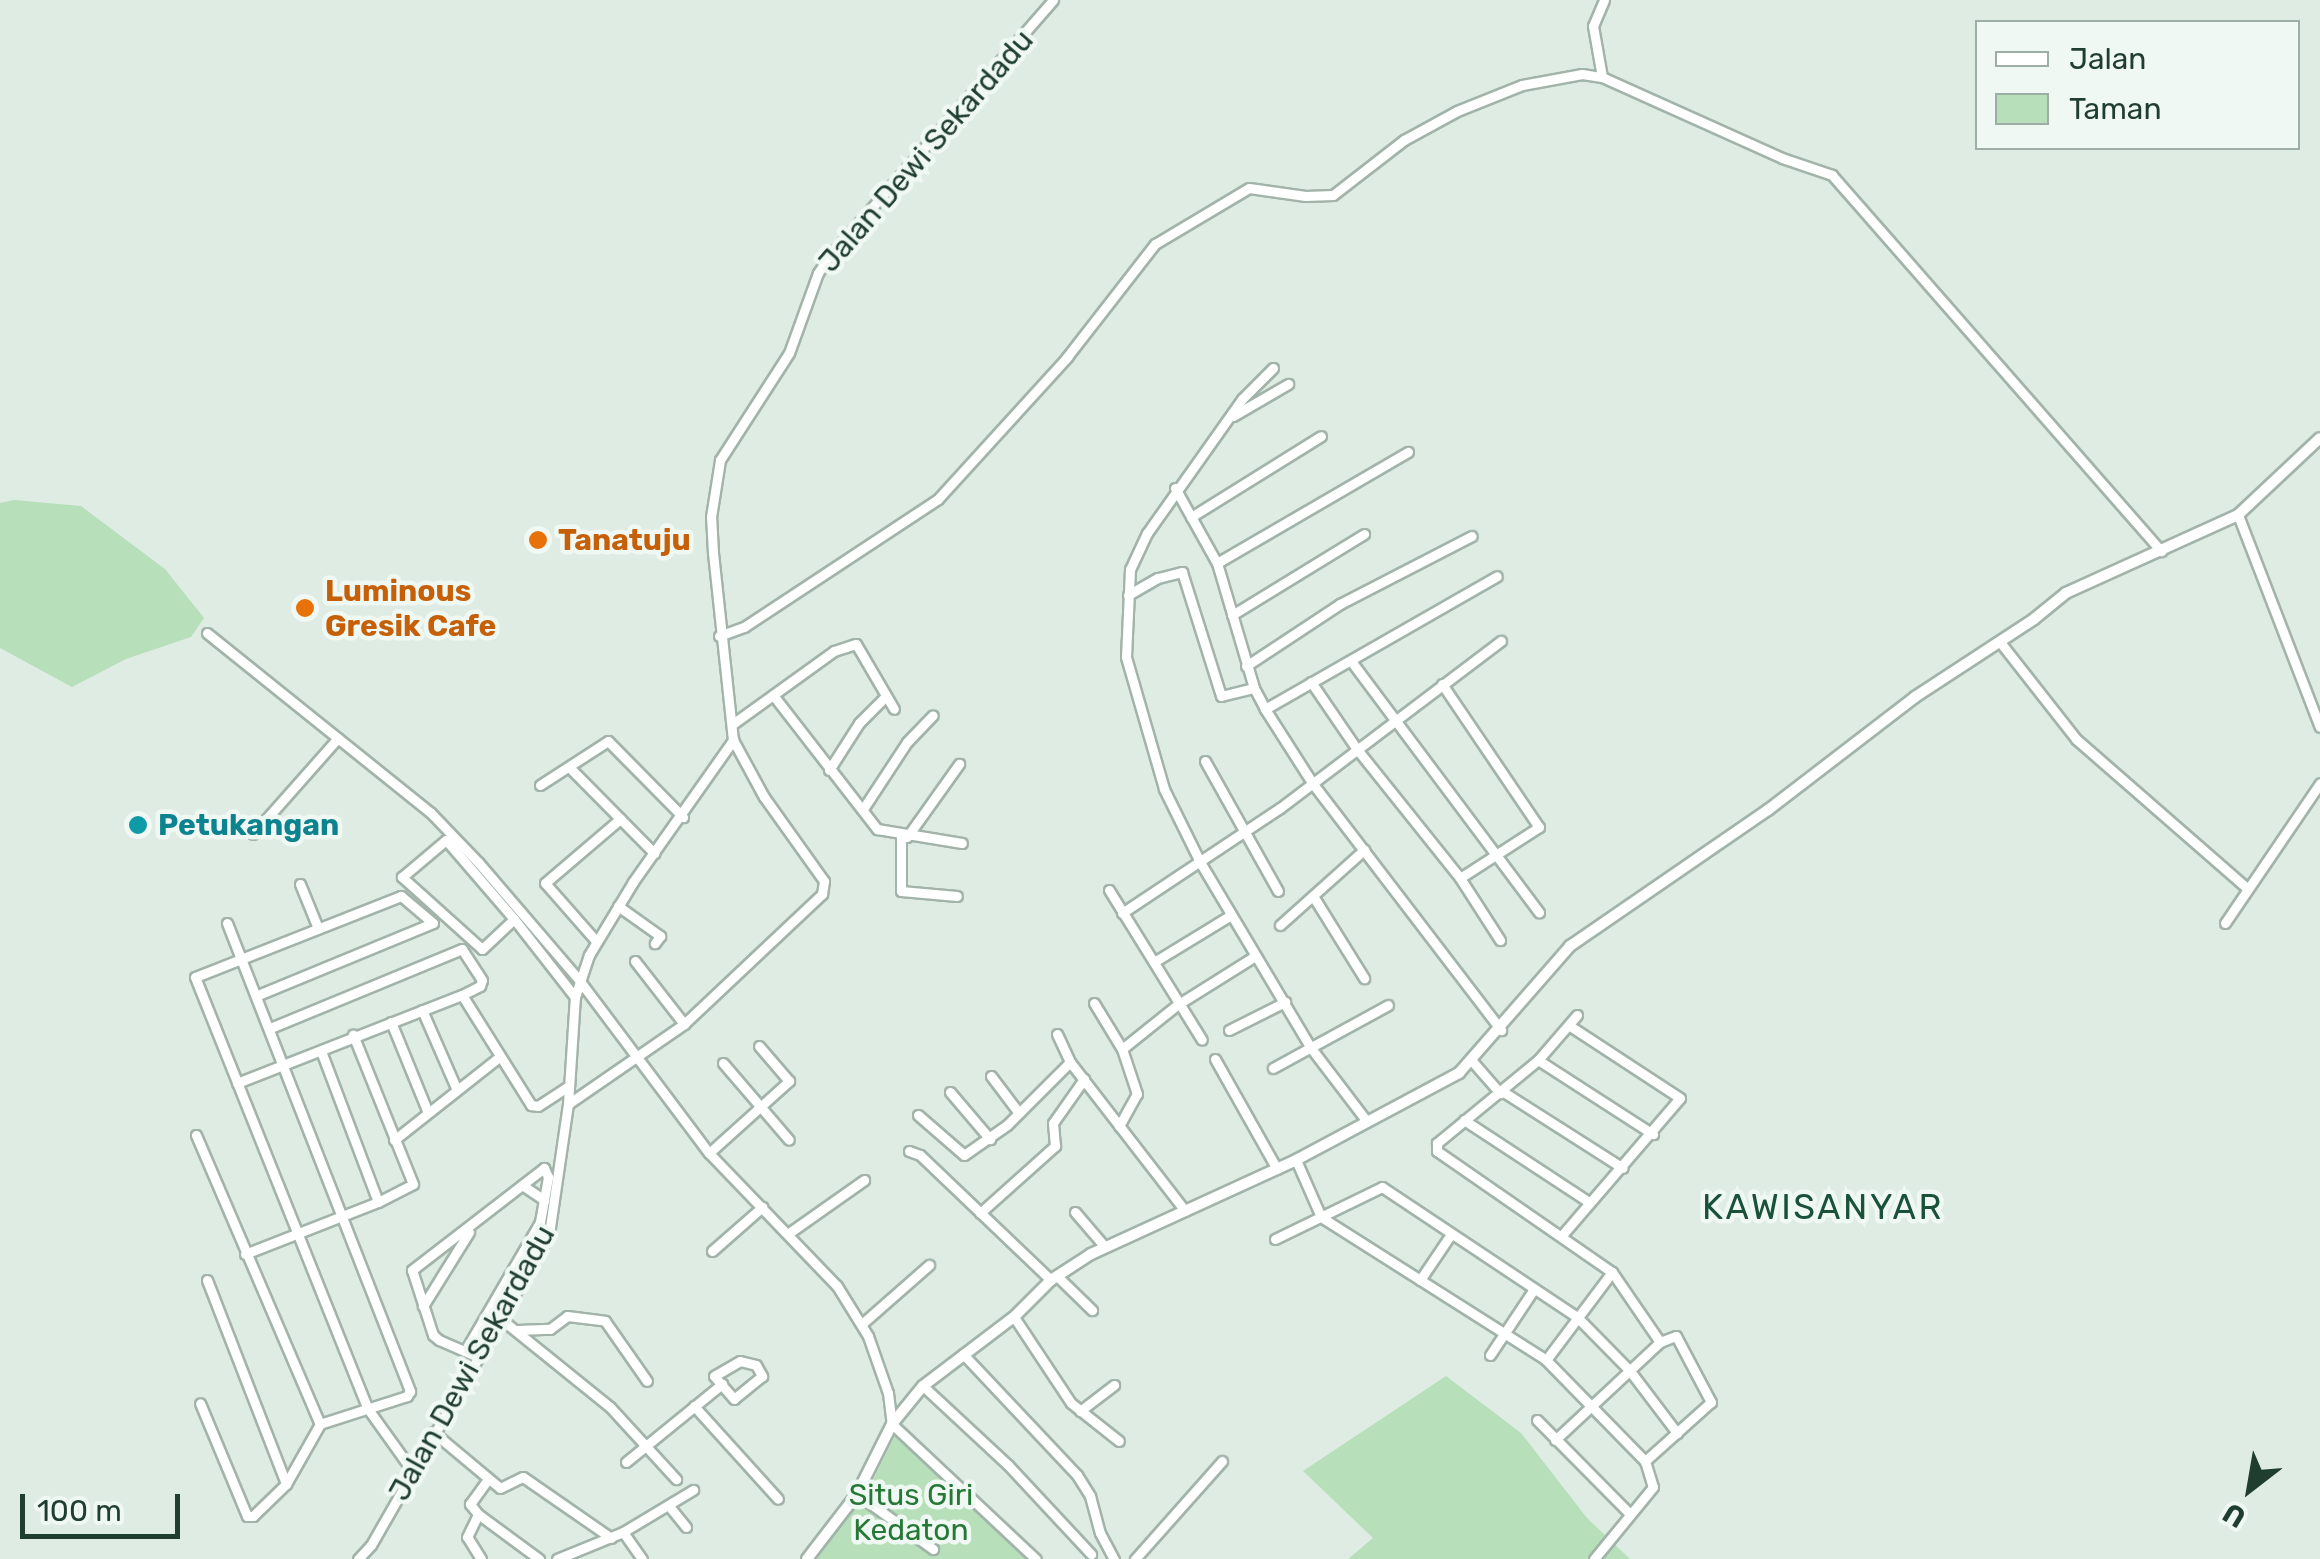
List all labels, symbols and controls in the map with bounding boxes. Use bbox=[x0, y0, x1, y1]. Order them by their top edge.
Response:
legend bbox=[1975, 20, 2300, 150]
street label: Jalan Dewi Sekardadu bbox=[811, 23, 1041, 279]
text: Jalan bbox=[2069, 41, 2147, 77]
text: Taman bbox=[2069, 91, 2162, 127]
place label: Tanatuju bbox=[558, 522, 691, 558]
marker: Tanatuju bbox=[527, 529, 549, 551]
place label: Luminous Gresik Cafe bbox=[325, 573, 497, 644]
marker: Luminous Gresik Cafe bbox=[294, 597, 316, 619]
place label: Petukangan bbox=[158, 807, 339, 843]
marker: Petukangan bbox=[127, 814, 149, 836]
district label: KAWISANYAR bbox=[1702, 1186, 1944, 1228]
street label: Jalan Dewi Sekardadu bbox=[381, 1219, 563, 1507]
north arrow bbox=[2200, 1439, 2300, 1539]
scale bar bbox=[25, 1474, 185, 1536]
park label: Situs Giri Kedaton bbox=[849, 1477, 973, 1548]
text: 100 m bbox=[37, 1493, 122, 1529]
text: U bbox=[2217, 1496, 2251, 1535]

